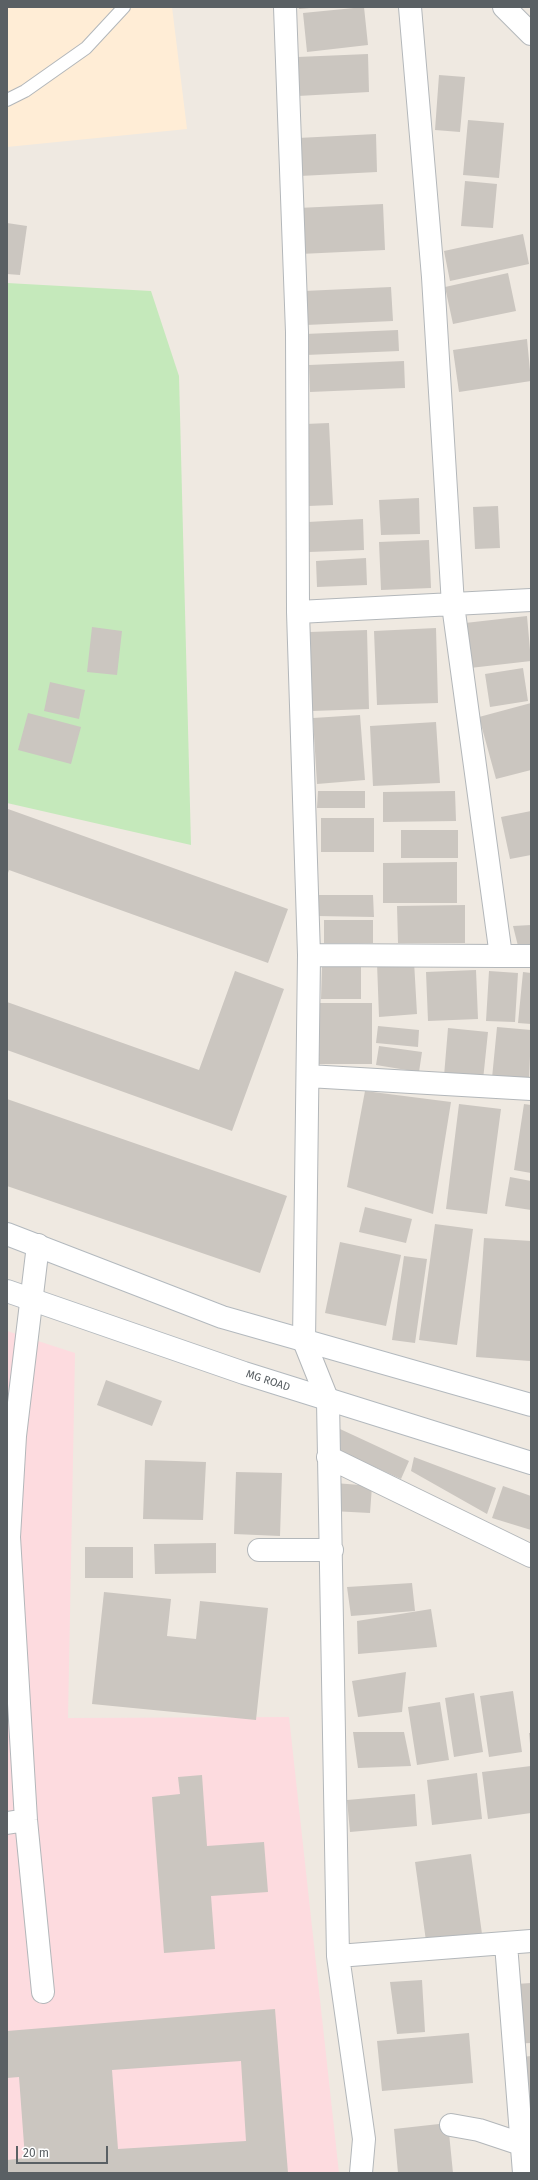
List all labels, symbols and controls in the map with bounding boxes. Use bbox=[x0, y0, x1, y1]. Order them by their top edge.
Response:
street label: MG ROAD bbox=[244, 1368, 292, 1394]
scale bar bbox=[18, 2138, 110, 2164]
text: 20 m bbox=[23, 2146, 49, 2160]

